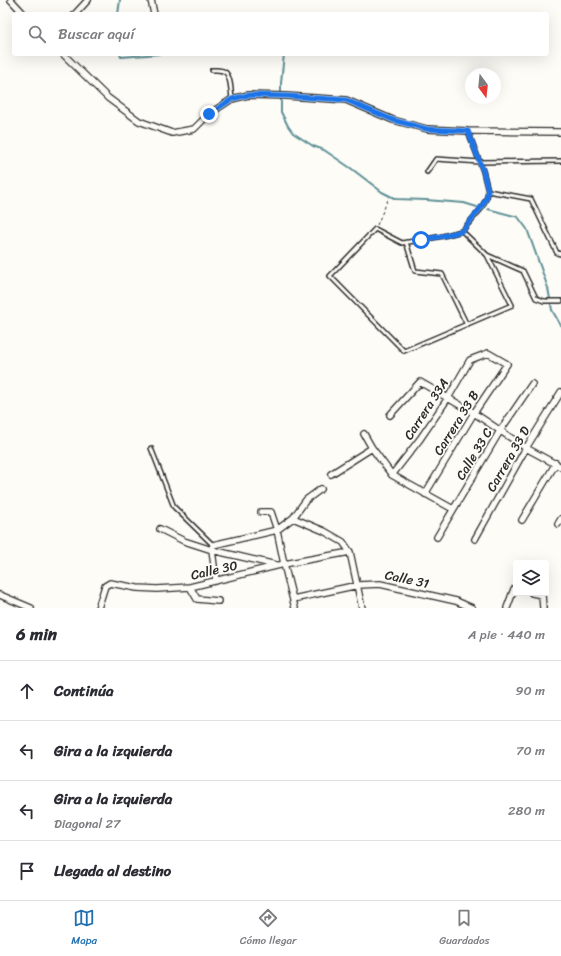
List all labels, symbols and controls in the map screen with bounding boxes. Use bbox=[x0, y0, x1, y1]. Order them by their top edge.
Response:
search box bbox=[12, 12, 549, 56]
text: Buscar aquí bbox=[58, 21, 135, 47]
icon: search bbox=[26, 23, 48, 45]
north arrow bbox=[465, 68, 501, 104]
route end bbox=[200, 105, 218, 123]
route start bbox=[412, 231, 430, 249]
street label: Carrera 33A bbox=[397, 373, 455, 445]
street label: Carrera 33 B bbox=[427, 386, 485, 460]
street label: Carrera 33 D bbox=[480, 422, 536, 496]
street label: Calle 33 C bbox=[449, 423, 499, 485]
street label: Calle 30 bbox=[188, 553, 240, 587]
map controls bbox=[513, 560, 549, 596]
button: layers bbox=[513, 560, 549, 596]
street label: Calle 31 bbox=[383, 563, 432, 595]
text: 6 min bbox=[16, 619, 57, 649]
text: A pie · 440 m bbox=[468, 623, 545, 646]
text: Continúa bbox=[54, 678, 113, 704]
text: 90 m bbox=[515, 679, 545, 702]
icon: ahead bbox=[16, 680, 38, 702]
text: Gira a la izquierda bbox=[54, 738, 172, 764]
text: 70 m bbox=[516, 739, 545, 762]
icon: left bbox=[16, 740, 38, 762]
text: Gira a la izquierda bbox=[54, 786, 172, 812]
text: 280 m bbox=[508, 799, 545, 822]
icon: left bbox=[16, 800, 38, 822]
text: Diagonal 27 bbox=[54, 812, 120, 835]
text: Llegada al destino bbox=[54, 858, 171, 884]
icon: arrive bbox=[16, 860, 38, 882]
tab: Mapa bbox=[71, 907, 97, 950]
tab: Cómo llegar bbox=[240, 907, 297, 950]
tab: Guardados bbox=[439, 907, 490, 950]

